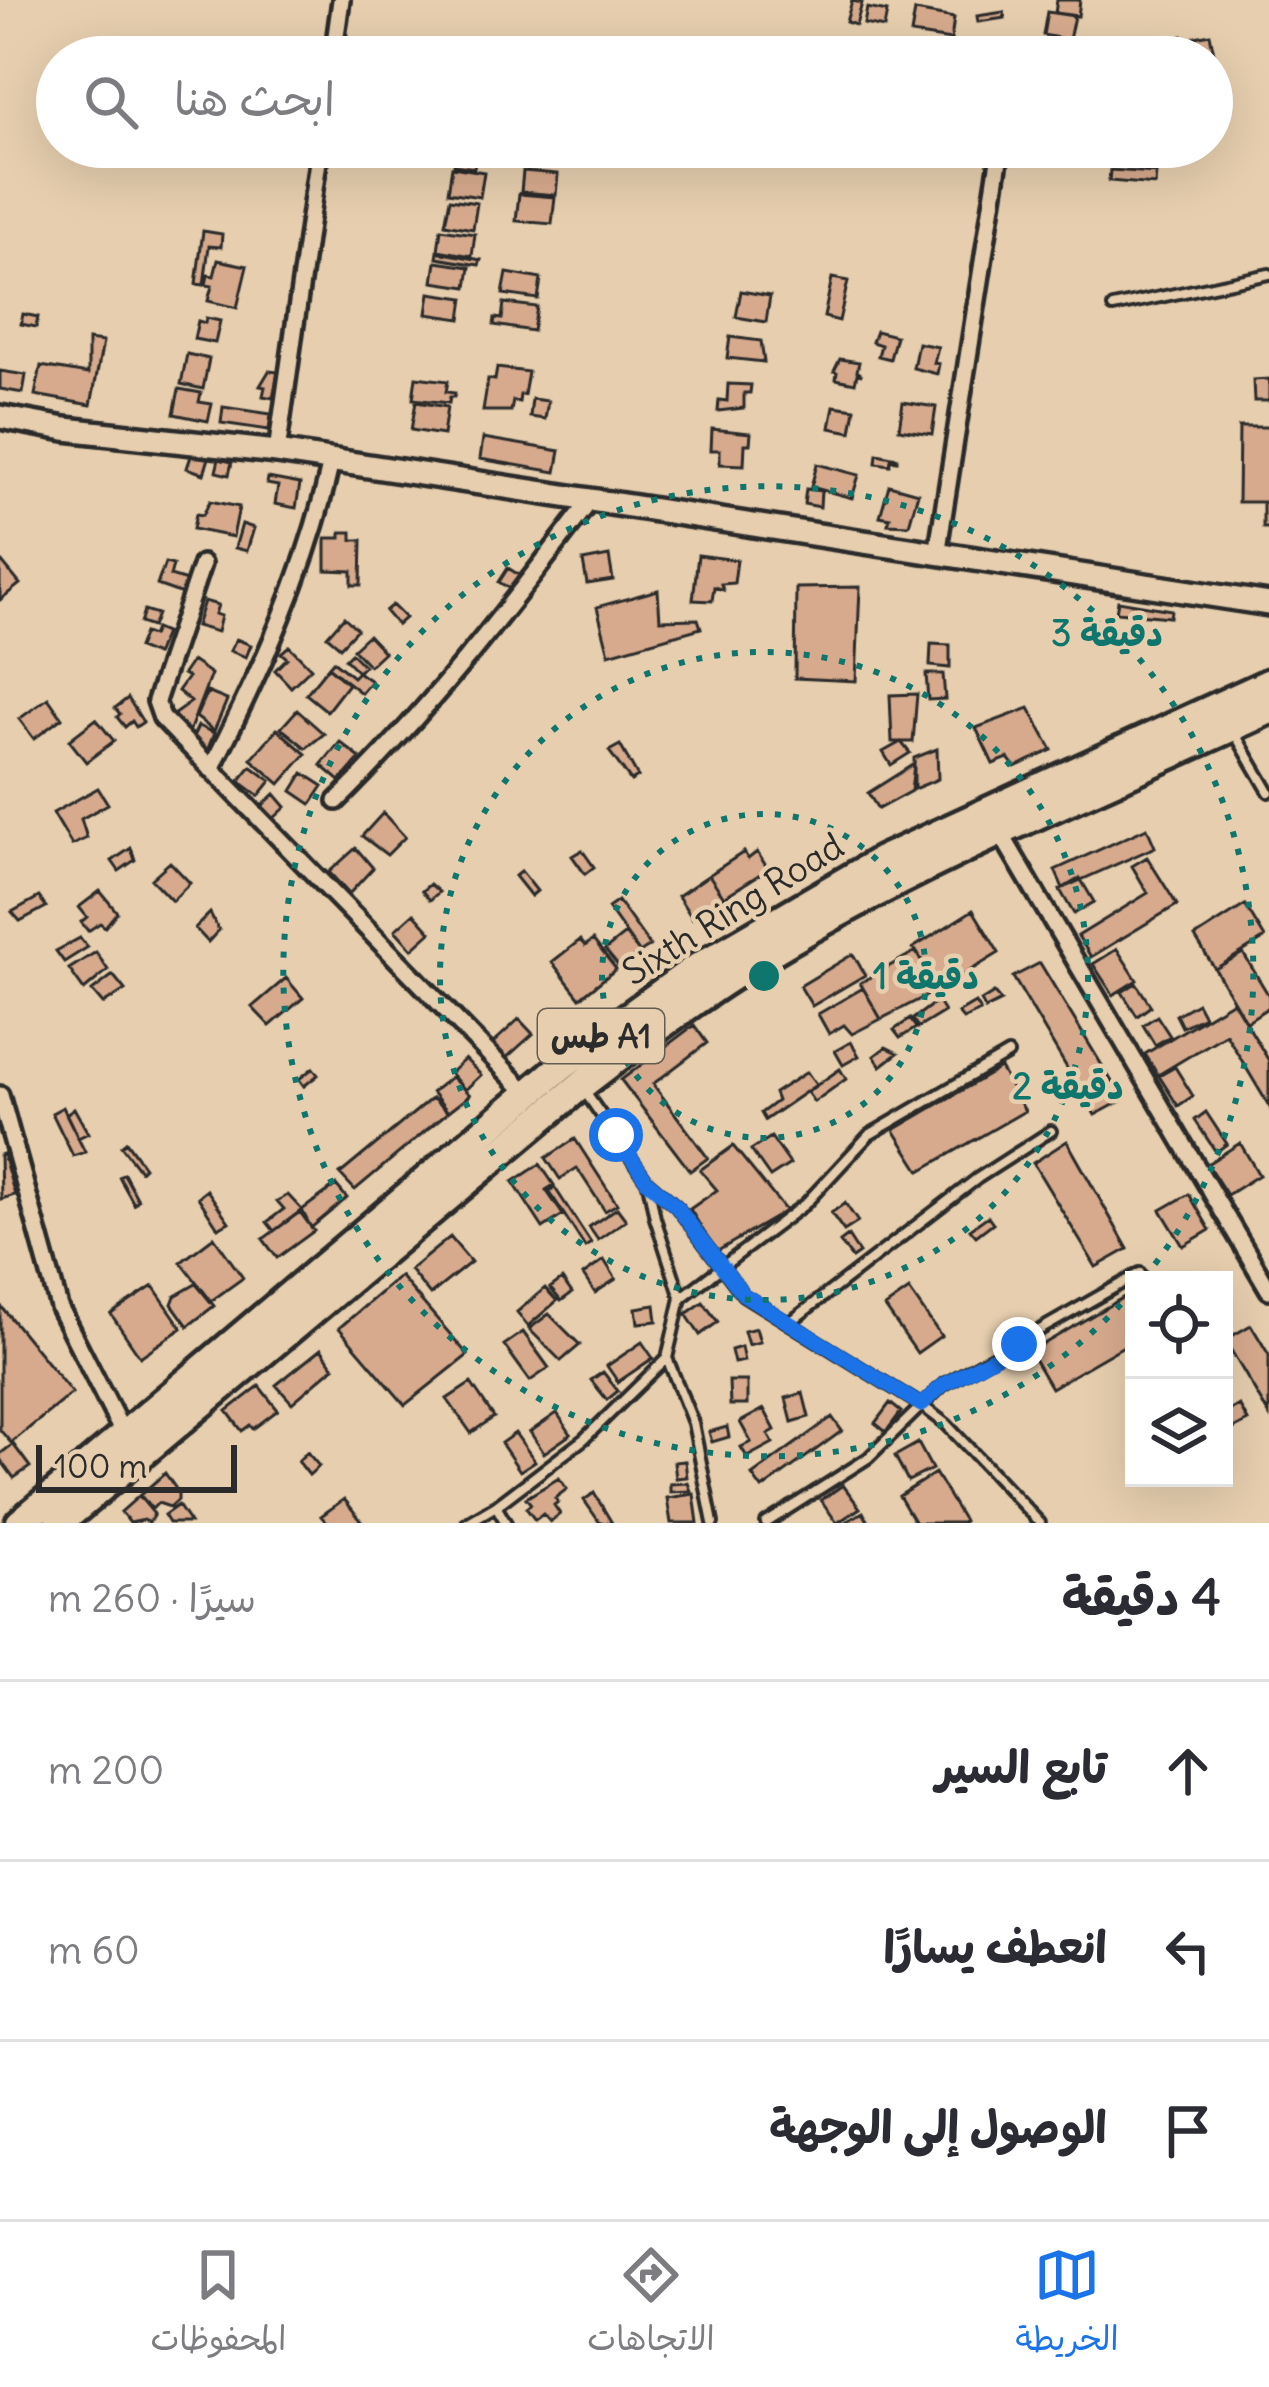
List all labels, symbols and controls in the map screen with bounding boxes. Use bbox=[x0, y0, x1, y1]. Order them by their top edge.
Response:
search box bbox=[36, 36, 1233, 168]
icon: search bbox=[78, 69, 144, 135]
text: ابحث هنا bbox=[174, 71, 335, 127]
text: 3 دقيقة bbox=[1051, 611, 1163, 656]
street label: Sixth Ring Road bbox=[614, 823, 852, 995]
text: 1 دقيقة bbox=[873, 954, 979, 999]
centre of rings bbox=[743, 955, 785, 997]
road number: طس A1 bbox=[538, 1009, 664, 1063]
text: 2 دقيقة bbox=[1012, 1064, 1124, 1109]
route start bbox=[589, 1108, 643, 1162]
map controls bbox=[1125, 1271, 1233, 1487]
button: locate bbox=[1125, 1271, 1233, 1379]
route end bbox=[992, 1317, 1046, 1371]
button: layers bbox=[1125, 1379, 1233, 1487]
scale bar bbox=[36, 1439, 237, 1492]
text: 100 m bbox=[54, 1445, 147, 1487]
text: 4 دقيقة bbox=[1062, 1565, 1221, 1629]
text: سيرًا · 260 m bbox=[48, 1574, 256, 1623]
icon: ahead bbox=[1155, 1738, 1221, 1804]
text: تابع السير bbox=[936, 1739, 1107, 1795]
text: 200 m bbox=[48, 1746, 164, 1795]
icon: left bbox=[1155, 1918, 1221, 1984]
text: انعطف يسارًا bbox=[884, 1919, 1107, 1975]
text: 60 m bbox=[48, 1926, 140, 1975]
icon: arrive bbox=[1155, 2098, 1221, 2164]
text: الوصول إلى الوجهة bbox=[769, 2099, 1107, 2155]
tab: المحفوظات bbox=[150, 2242, 286, 2368]
tab: الاتجاهات bbox=[587, 2242, 715, 2368]
tab: الخريطة bbox=[1016, 2242, 1119, 2368]

